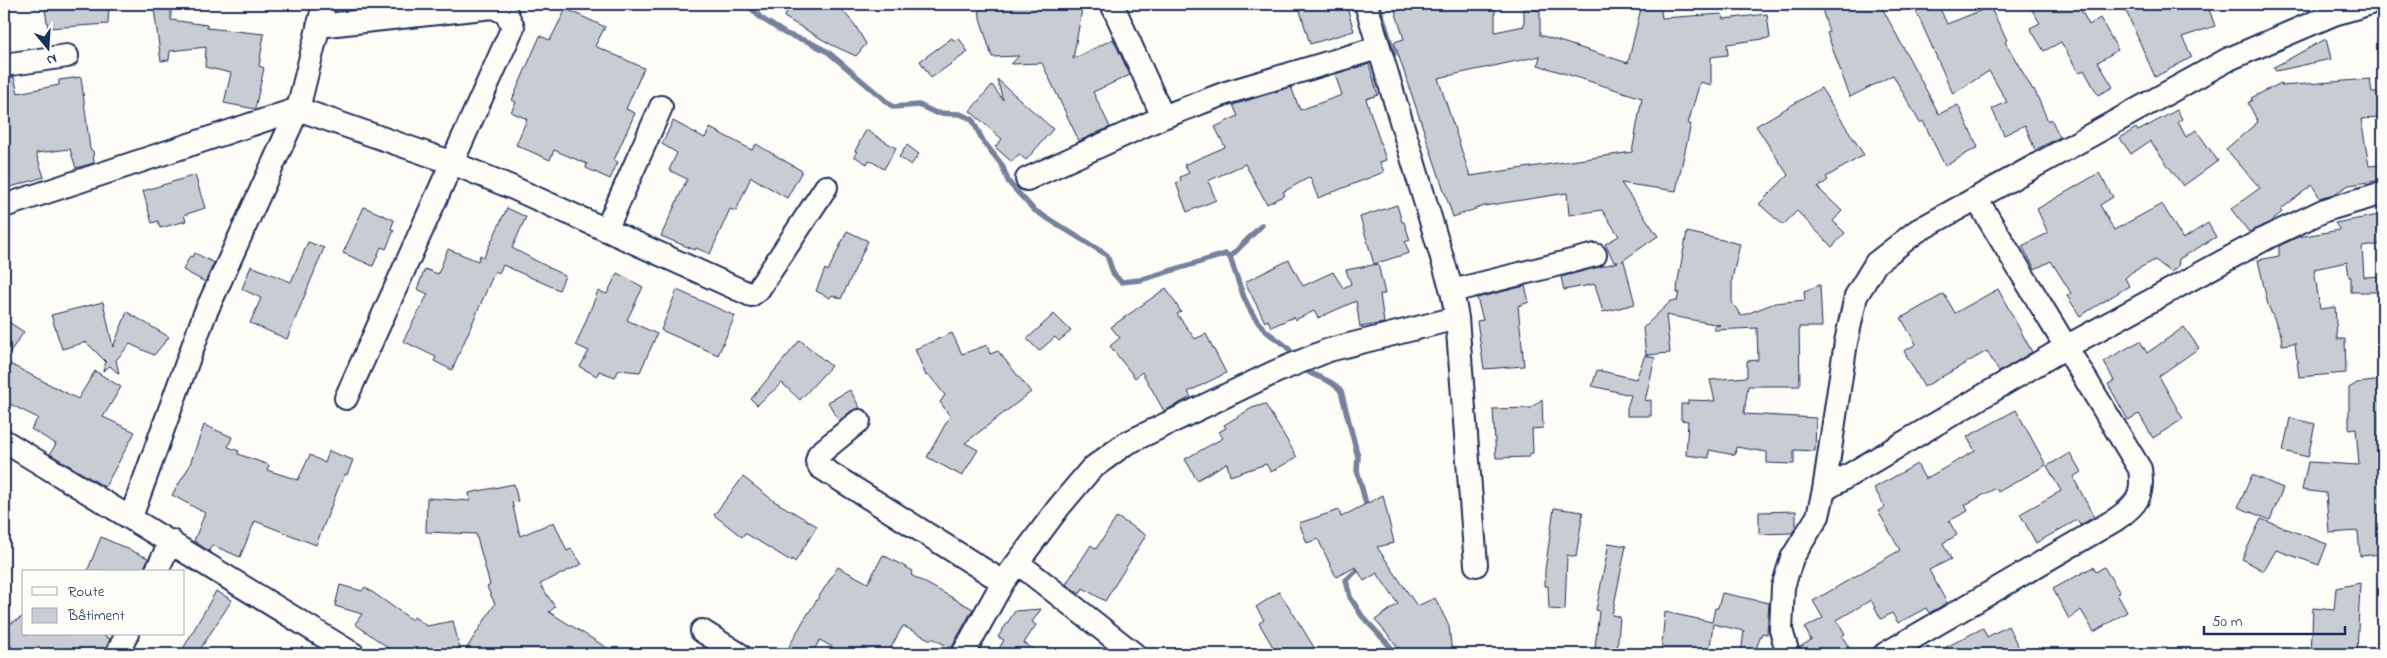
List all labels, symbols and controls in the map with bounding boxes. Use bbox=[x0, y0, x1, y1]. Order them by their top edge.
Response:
north arrow bbox=[22, 22, 72, 72]
text: N bbox=[44, 47, 59, 70]
legend bbox=[22, 570, 185, 636]
text: Route bbox=[68, 581, 105, 603]
scale bar bbox=[2204, 603, 2346, 635]
text: Bâtiment bbox=[67, 605, 125, 627]
text: 50 m bbox=[2212, 611, 2243, 633]

